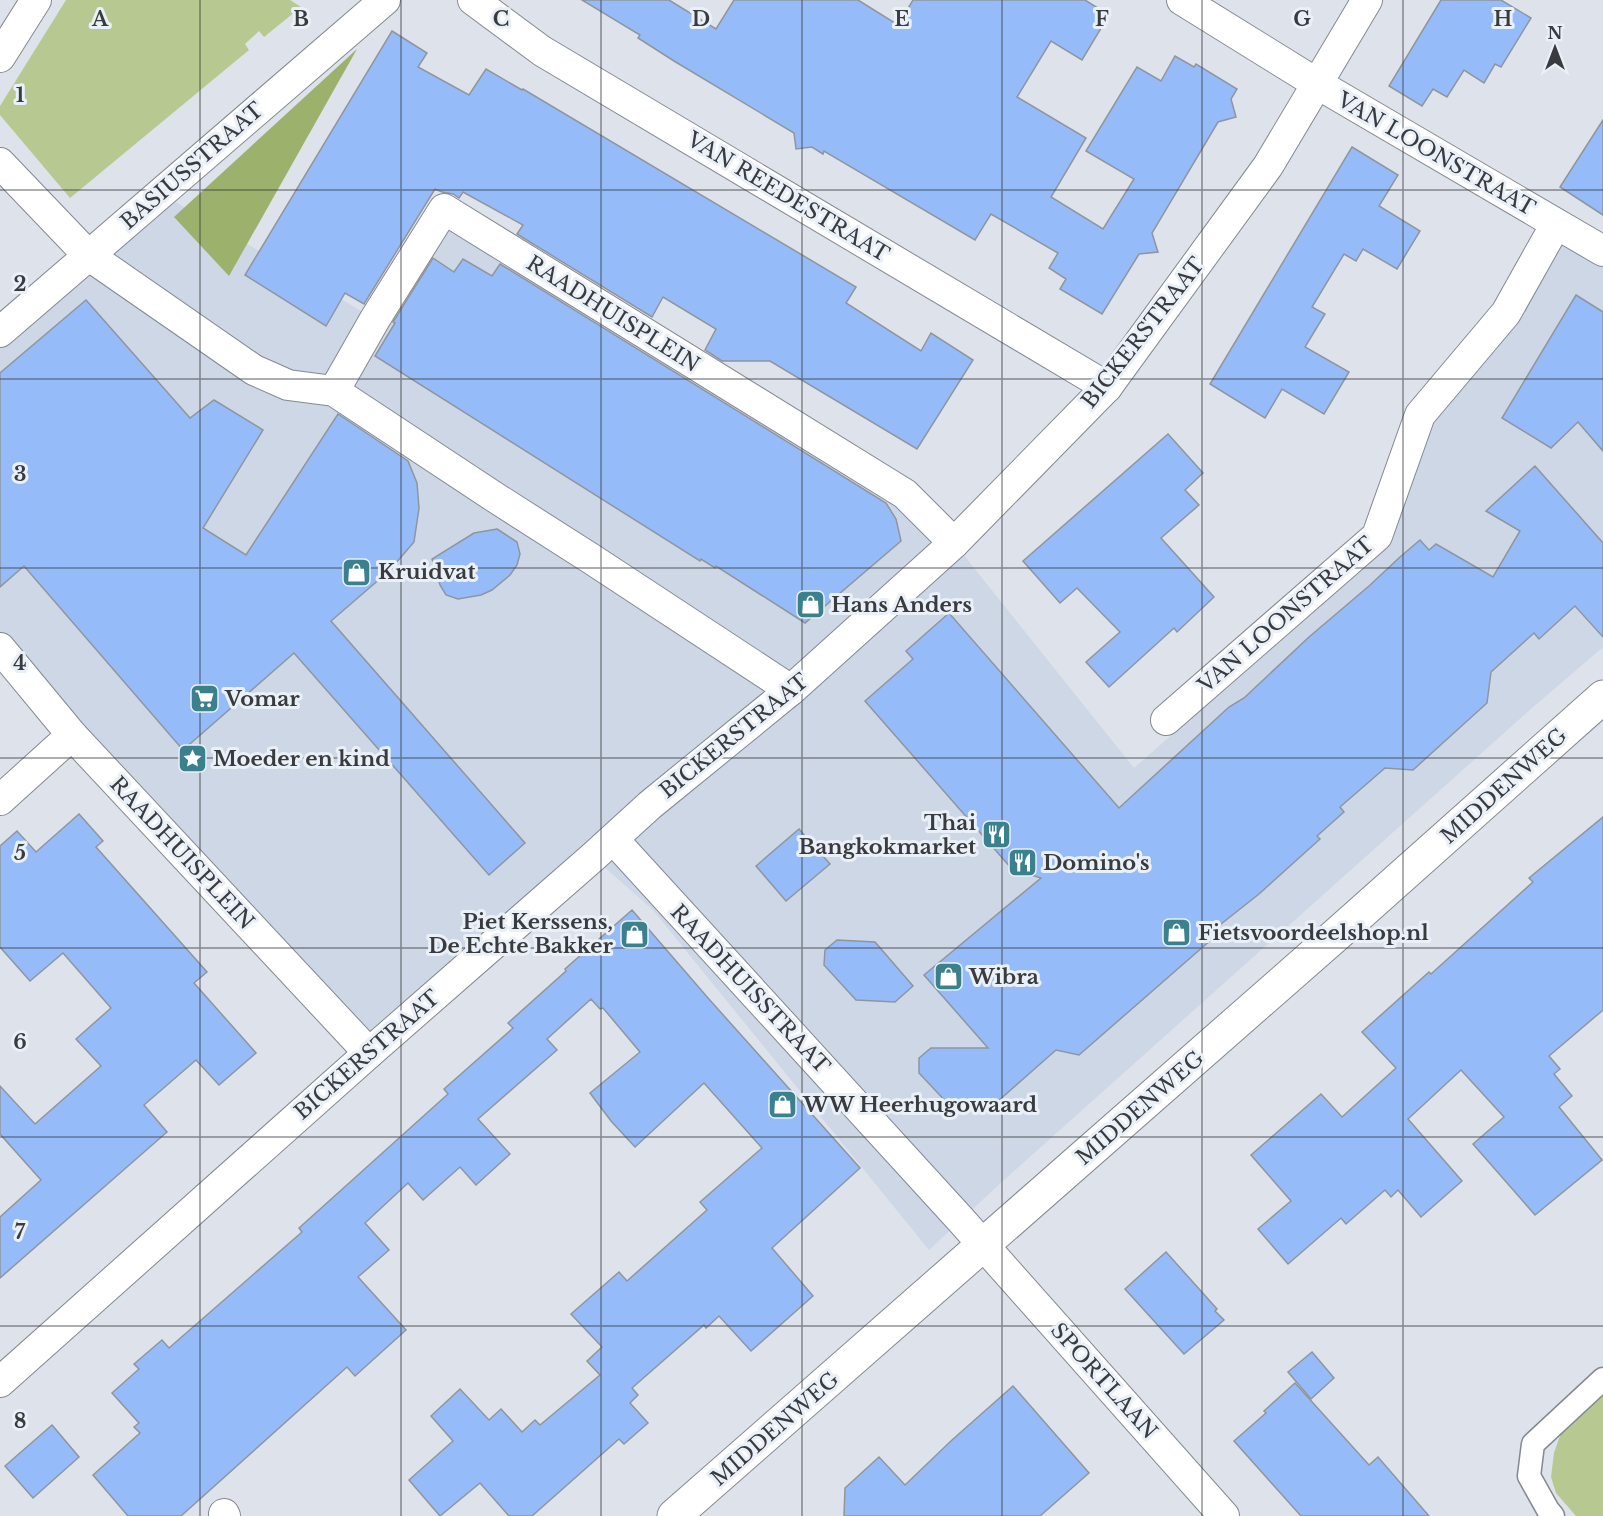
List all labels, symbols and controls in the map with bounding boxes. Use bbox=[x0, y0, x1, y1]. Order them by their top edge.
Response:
text: A bbox=[91, 7, 109, 31]
text: B bbox=[293, 7, 309, 31]
text: C bbox=[493, 7, 509, 31]
text: D bbox=[692, 7, 710, 31]
text: E bbox=[894, 7, 910, 31]
text: F bbox=[1095, 7, 1109, 31]
text: G bbox=[1293, 7, 1311, 31]
text: H bbox=[1494, 7, 1513, 31]
north arrow bbox=[1525, 18, 1585, 78]
text: N bbox=[1547, 23, 1563, 43]
text: 1 bbox=[16, 83, 25, 107]
street label: VAN LOONSTRAAT bbox=[1332, 86, 1540, 221]
street label: BASIUSSTRAAT bbox=[115, 97, 269, 235]
street label: VAN REEDESTRAAT bbox=[681, 126, 894, 268]
street label: RAADHUISPLEIN bbox=[521, 250, 705, 378]
street label: BICKERSTRAAT bbox=[1076, 252, 1210, 414]
text: 2 bbox=[13, 272, 27, 296]
text: 3 bbox=[14, 462, 26, 486]
street label: VAN LOONSTRAAT bbox=[1192, 532, 1379, 699]
shop icon: Kruidvat bbox=[341, 556, 373, 588]
place label: Kruidvat bbox=[378, 559, 475, 585]
shop icon: Hans Anders bbox=[794, 589, 826, 621]
place label: Hans Anders bbox=[831, 592, 972, 618]
text: 4 bbox=[13, 651, 27, 675]
street label: BICKERSTRAAT bbox=[654, 668, 814, 804]
supermarket icon: Vomar bbox=[188, 683, 220, 715]
place label: Vomar bbox=[224, 686, 300, 712]
street label: MIDDENWEG bbox=[1436, 723, 1572, 849]
place icon: Moeder en kind bbox=[176, 743, 208, 775]
place label: Moeder en kind bbox=[213, 746, 390, 772]
street label: RAADHUISPLEIN bbox=[104, 771, 260, 935]
place label: Thai Bangkokmarket bbox=[799, 810, 976, 860]
restaurant icon: Thai Bangkokmarket bbox=[981, 819, 1013, 851]
text: 5 bbox=[14, 841, 26, 865]
restaurant icon: Domino's bbox=[1006, 847, 1038, 879]
place label: Domino's bbox=[1043, 850, 1150, 876]
street label: RAADHUISSTRAAT bbox=[665, 899, 835, 1079]
place label: Piet Kerssens, De Echte Bakker bbox=[428, 909, 614, 959]
shop icon: Fietsvoordeelshop.nl bbox=[1161, 917, 1193, 949]
shop icon: Piet Kerssens, De Echte Bakker bbox=[618, 918, 650, 950]
place label: Fietsvoordeelshop.nl bbox=[1198, 920, 1429, 946]
shop icon: Wibra bbox=[932, 961, 964, 993]
place label: Wibra bbox=[968, 964, 1039, 990]
street label: BICKERSTRAAT bbox=[289, 985, 445, 1125]
text: 6 bbox=[13, 1030, 27, 1054]
street label: MIDDENWEG bbox=[1071, 1046, 1209, 1170]
shop icon: WW Heerhugowaard bbox=[766, 1089, 798, 1121]
place label: WW Heerhugowaard bbox=[802, 1092, 1038, 1118]
text: 7 bbox=[15, 1220, 26, 1244]
street label: SPORTLAAN bbox=[1045, 1318, 1163, 1444]
street label: MIDDENWEG bbox=[706, 1367, 844, 1491]
text: 8 bbox=[14, 1409, 26, 1433]

